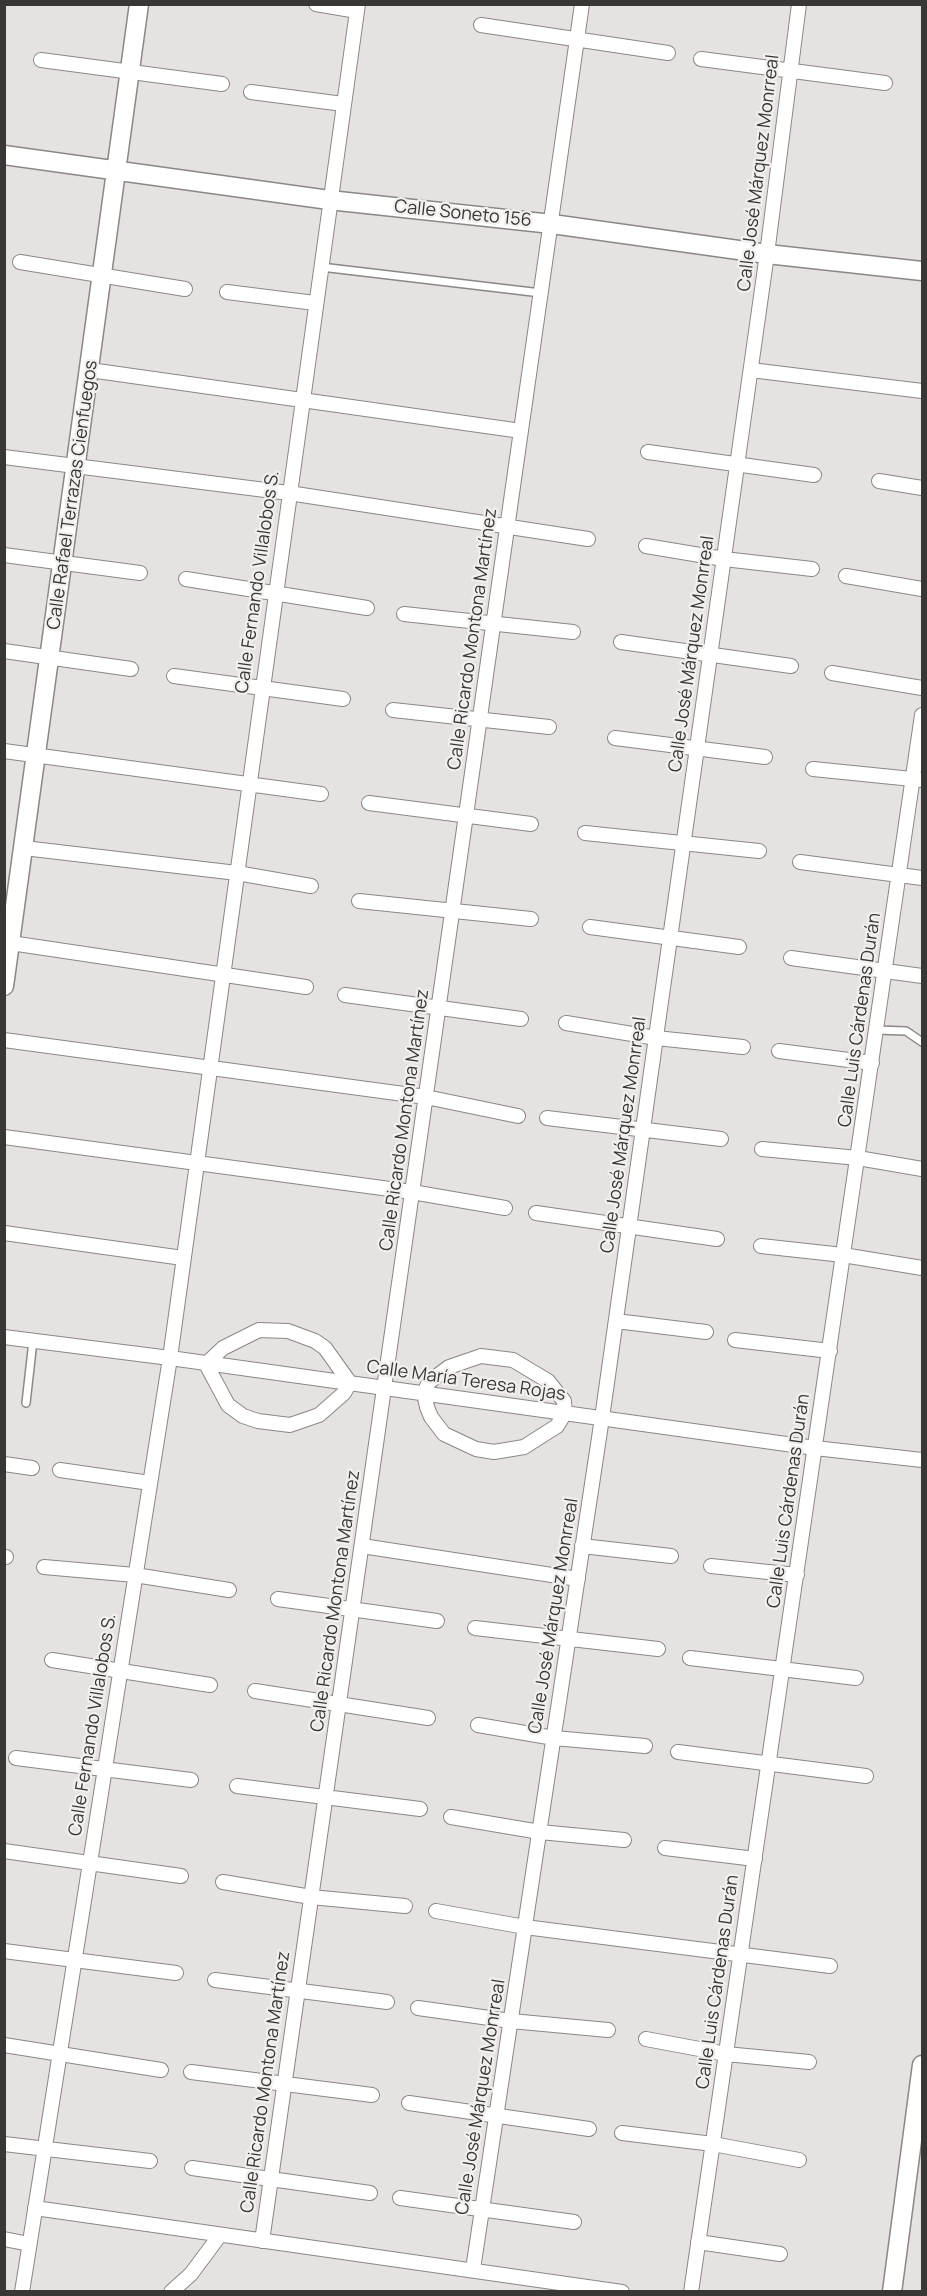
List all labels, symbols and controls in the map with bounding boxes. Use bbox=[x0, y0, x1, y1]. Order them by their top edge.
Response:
street label: Calle José Márquez Monrreal bbox=[734, 53, 784, 293]
street label: Calle Soneto 156 bbox=[393, 196, 533, 232]
street label: Calle Rafael Terrazas Cienfuegos bbox=[43, 359, 103, 631]
street label: Calle Fernando Villalobos S. bbox=[232, 469, 284, 695]
street label: Calle Ricardo Montona Martínez bbox=[444, 507, 502, 771]
street label: Calle José Márquez Monrreal bbox=[665, 535, 719, 773]
street label: Calle Luis Cárdenas Durán bbox=[834, 912, 886, 1128]
street label: Calle Ricardo Montona Martínez bbox=[376, 988, 434, 1252]
street label: Calle José Márquez Monrreal bbox=[597, 1016, 651, 1254]
street label: Calle María Teresa Rojas bbox=[365, 1356, 567, 1406]
street label: Calle Luis Cárdenas Durán bbox=[763, 1393, 815, 1609]
street label: Calle Ricardo Montona Martínez bbox=[307, 1469, 365, 1733]
street label: Calle José Márquez Monrreal bbox=[525, 1497, 583, 1735]
street label: Calle Fernando Villalobos S. bbox=[65, 1612, 121, 1838]
street label: Calle Luis Cárdenas Durán bbox=[692, 1874, 744, 2090]
street label: Calle Ricardo Montona Martínez bbox=[237, 1950, 295, 2214]
street label: Calle José Márquez Monrreal bbox=[452, 1978, 510, 2216]

